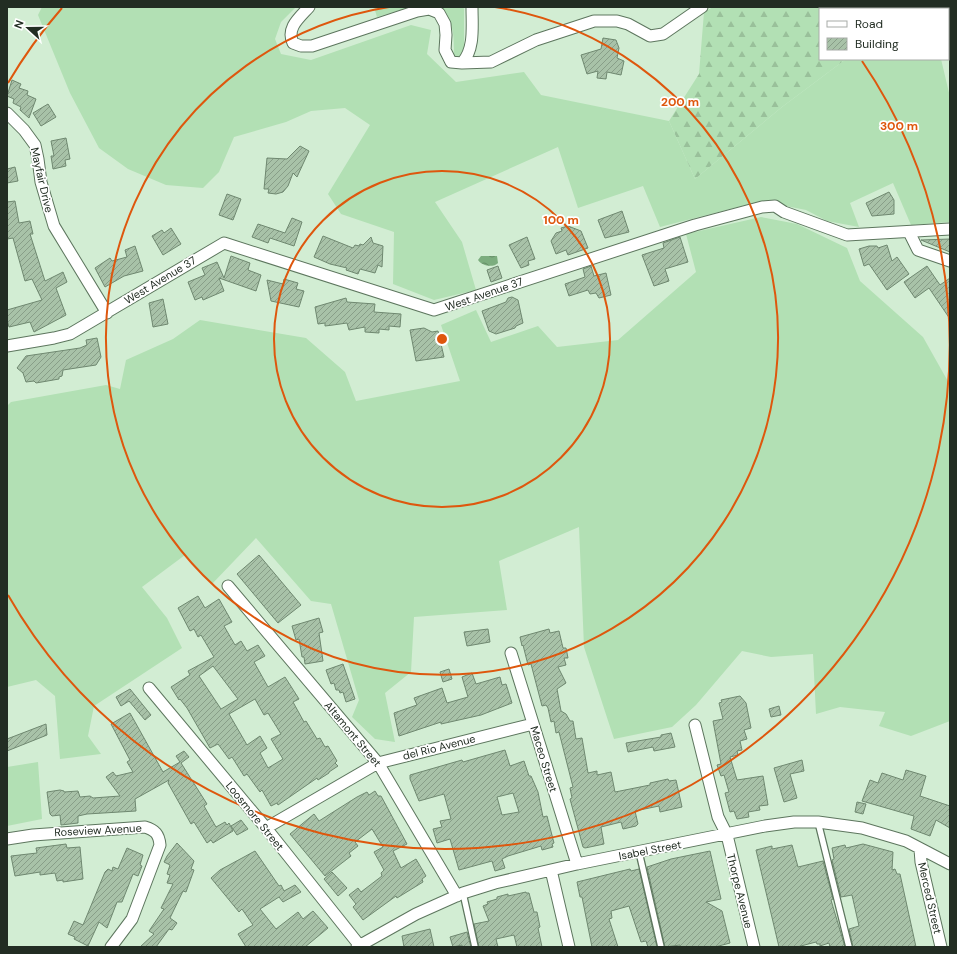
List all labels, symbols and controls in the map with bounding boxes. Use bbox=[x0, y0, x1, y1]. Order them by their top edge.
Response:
north arrow bbox=[8, 8, 48, 48]
legend bbox=[819, 8, 949, 60]
text: Road bbox=[855, 16, 883, 32]
text: N bbox=[11, 18, 27, 31]
text: Building bbox=[855, 36, 899, 52]
text: 200 m bbox=[661, 94, 699, 110]
text: 300 m bbox=[880, 118, 918, 134]
street label: Mayfair Drive bbox=[28, 146, 56, 214]
text: 100 m bbox=[543, 212, 579, 228]
street label: West Avenue 37 bbox=[122, 253, 199, 307]
street label: West Avenue 37 bbox=[443, 274, 525, 314]
centre of rings bbox=[435, 332, 449, 346]
street label: Altamont Street bbox=[322, 698, 384, 770]
street label: Maceo Street bbox=[527, 724, 561, 794]
street label: del Rio Avenue bbox=[401, 731, 477, 763]
street label: Loosmore Street bbox=[223, 779, 287, 853]
street label: Roseview Avenue bbox=[54, 821, 142, 839]
street label: Isabel Street bbox=[617, 837, 683, 863]
street label: Thorpe Avenue bbox=[724, 852, 756, 930]
street label: Merced Street bbox=[915, 861, 945, 935]

